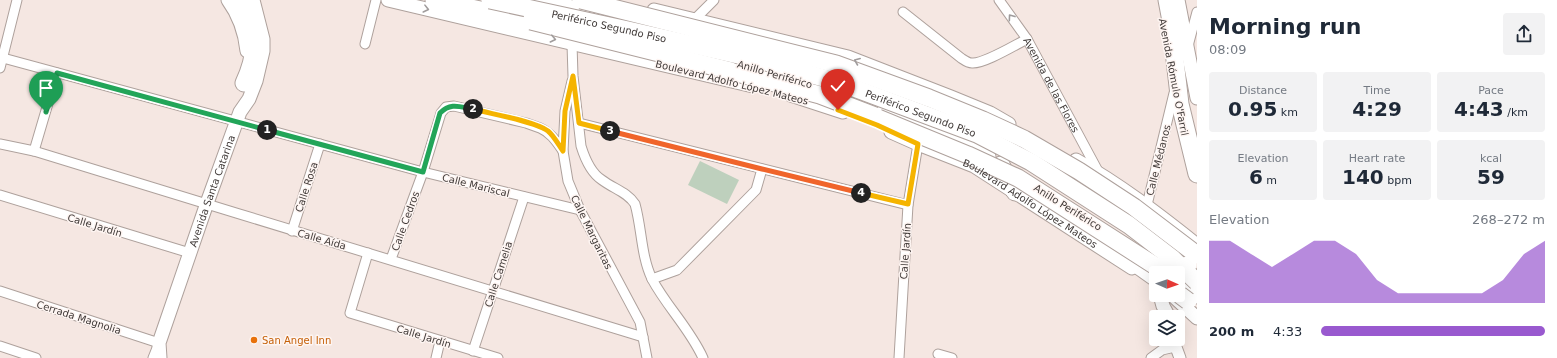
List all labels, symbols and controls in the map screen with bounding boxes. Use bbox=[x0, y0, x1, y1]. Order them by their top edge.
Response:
one-way arrow bbox=[423, 5, 430, 13]
street label: Periférico Segundo Piso bbox=[551, 9, 668, 45]
button: share bbox=[1503, 13, 1545, 55]
one-way arrow bbox=[1008, 14, 1016, 21]
text: Morning run bbox=[1209, 14, 1361, 39]
street label: Avenida Rómulo O'Farril bbox=[1157, 18, 1190, 137]
one-way arrow bbox=[550, 35, 556, 43]
street label: Avenida de las Flores bbox=[1021, 36, 1081, 134]
text: 08:09 bbox=[1209, 42, 1246, 57]
street label: Boulevard Adolfo López Mateos bbox=[654, 58, 809, 107]
street label: Anillo Periférico bbox=[736, 58, 814, 90]
one-way arrow bbox=[853, 58, 861, 66]
pin bbox=[821, 69, 855, 110]
pin bbox=[29, 71, 63, 112]
icon: check bbox=[827, 75, 849, 97]
icon: arrive bbox=[35, 77, 57, 99]
text: Distance bbox=[1239, 84, 1287, 97]
text: Time bbox=[1364, 84, 1390, 97]
text: Pace bbox=[1478, 84, 1504, 97]
street label: Periférico Segundo Piso bbox=[864, 88, 977, 139]
text: 0.95 bbox=[1228, 97, 1277, 121]
text: 4:29 bbox=[1352, 97, 1402, 121]
text: 4:43 bbox=[1454, 97, 1504, 121]
pin: 2 bbox=[463, 99, 483, 119]
text: 2 bbox=[469, 102, 477, 115]
text: km bbox=[1277, 106, 1298, 119]
text: /km bbox=[1504, 106, 1528, 119]
pin: 1 bbox=[257, 120, 277, 140]
pin: 3 bbox=[600, 121, 620, 141]
text: 1 bbox=[263, 123, 271, 136]
street label: Calle Médanos bbox=[1144, 123, 1173, 197]
text: 3 bbox=[606, 124, 614, 137]
street label: Avenida Santa Catarina bbox=[187, 134, 237, 248]
text: Elevation bbox=[1237, 152, 1289, 165]
text: Heart rate bbox=[1349, 152, 1405, 165]
text: kcal bbox=[1480, 152, 1502, 165]
street label: Boulevard Adolfo López Mateos bbox=[961, 157, 1099, 250]
street label: Calle Rosa bbox=[293, 161, 320, 214]
text: 6 bbox=[1249, 165, 1263, 189]
text: 140 bbox=[1342, 165, 1384, 189]
text: 59 bbox=[1477, 165, 1505, 189]
street label: Calle Mariscal bbox=[441, 172, 511, 199]
text: m bbox=[1263, 174, 1277, 187]
text: bpm bbox=[1384, 174, 1412, 187]
street label: Anillo Periférico bbox=[1032, 182, 1104, 233]
pin: 4 bbox=[851, 183, 871, 203]
text: 4 bbox=[857, 186, 865, 199]
street label: Calle Cedros bbox=[390, 190, 421, 253]
street label: Calle Margaritas bbox=[569, 193, 614, 271]
street label: Calle Jardín bbox=[66, 212, 123, 239]
text: Elevation bbox=[1209, 212, 1269, 227]
text: 268–272 m bbox=[1472, 212, 1545, 227]
street label: Calle Jardín bbox=[898, 222, 913, 280]
street label: Calle Aída bbox=[296, 227, 347, 252]
street label: Calle Camelia bbox=[483, 240, 514, 309]
north arrow bbox=[1149, 266, 1185, 302]
map controls bbox=[1149, 266, 1185, 346]
street label: Cerrada Magnolia bbox=[35, 299, 122, 336]
button: layers bbox=[1149, 310, 1185, 346]
street label: Calle Jardín bbox=[395, 323, 452, 350]
text: 200 m bbox=[1209, 324, 1254, 339]
text: 4:33 bbox=[1273, 324, 1302, 339]
marker: San Angel Inn bbox=[249, 335, 259, 345]
place label: San Angel Inn bbox=[262, 335, 331, 346]

